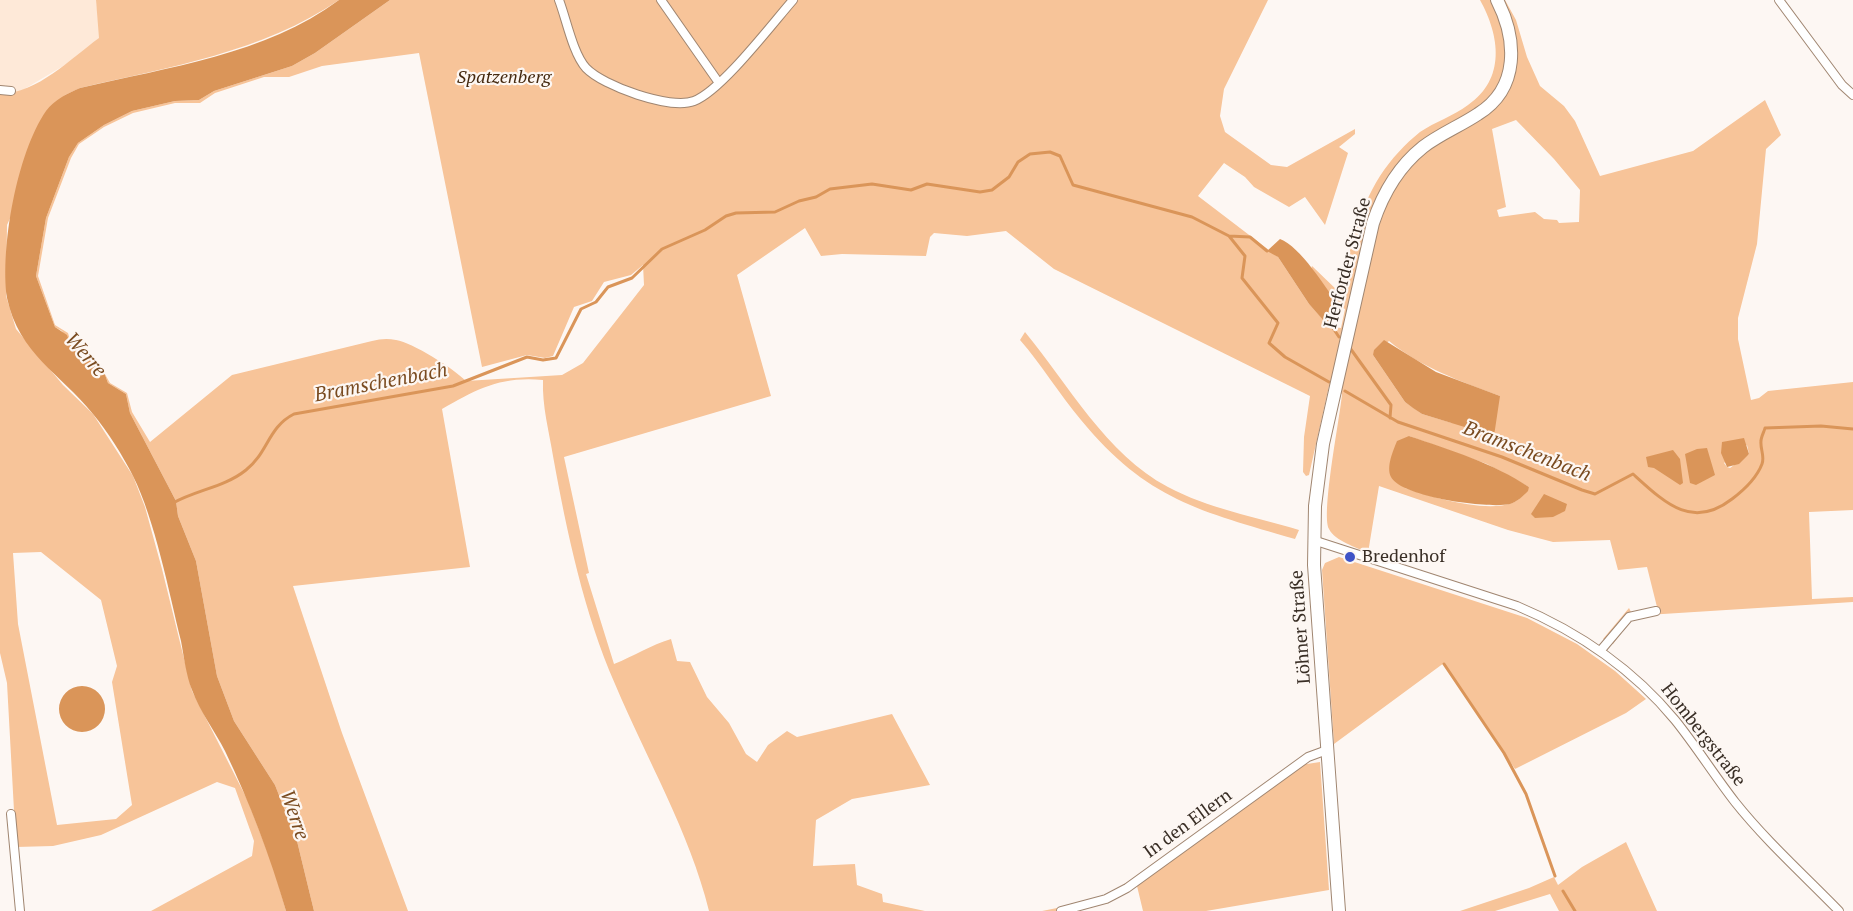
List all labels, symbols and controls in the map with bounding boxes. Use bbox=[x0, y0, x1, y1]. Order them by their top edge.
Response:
park label: Spatzenberg bbox=[457, 67, 551, 89]
street label: Herforder Straße bbox=[1320, 195, 1376, 331]
water label: Werre bbox=[59, 328, 111, 382]
water label: Bramschenbach bbox=[312, 358, 450, 408]
water label: Bramschenbach bbox=[1460, 417, 1594, 487]
place label: Bredenhof bbox=[1362, 546, 1445, 568]
marker: Bredenhof bbox=[1343, 550, 1357, 564]
street label: Löhner Straße bbox=[1286, 569, 1316, 685]
street label: Hombergstraße bbox=[1656, 679, 1750, 791]
street label: In den Ellern bbox=[1140, 785, 1236, 863]
water label: Werre bbox=[274, 787, 314, 843]

